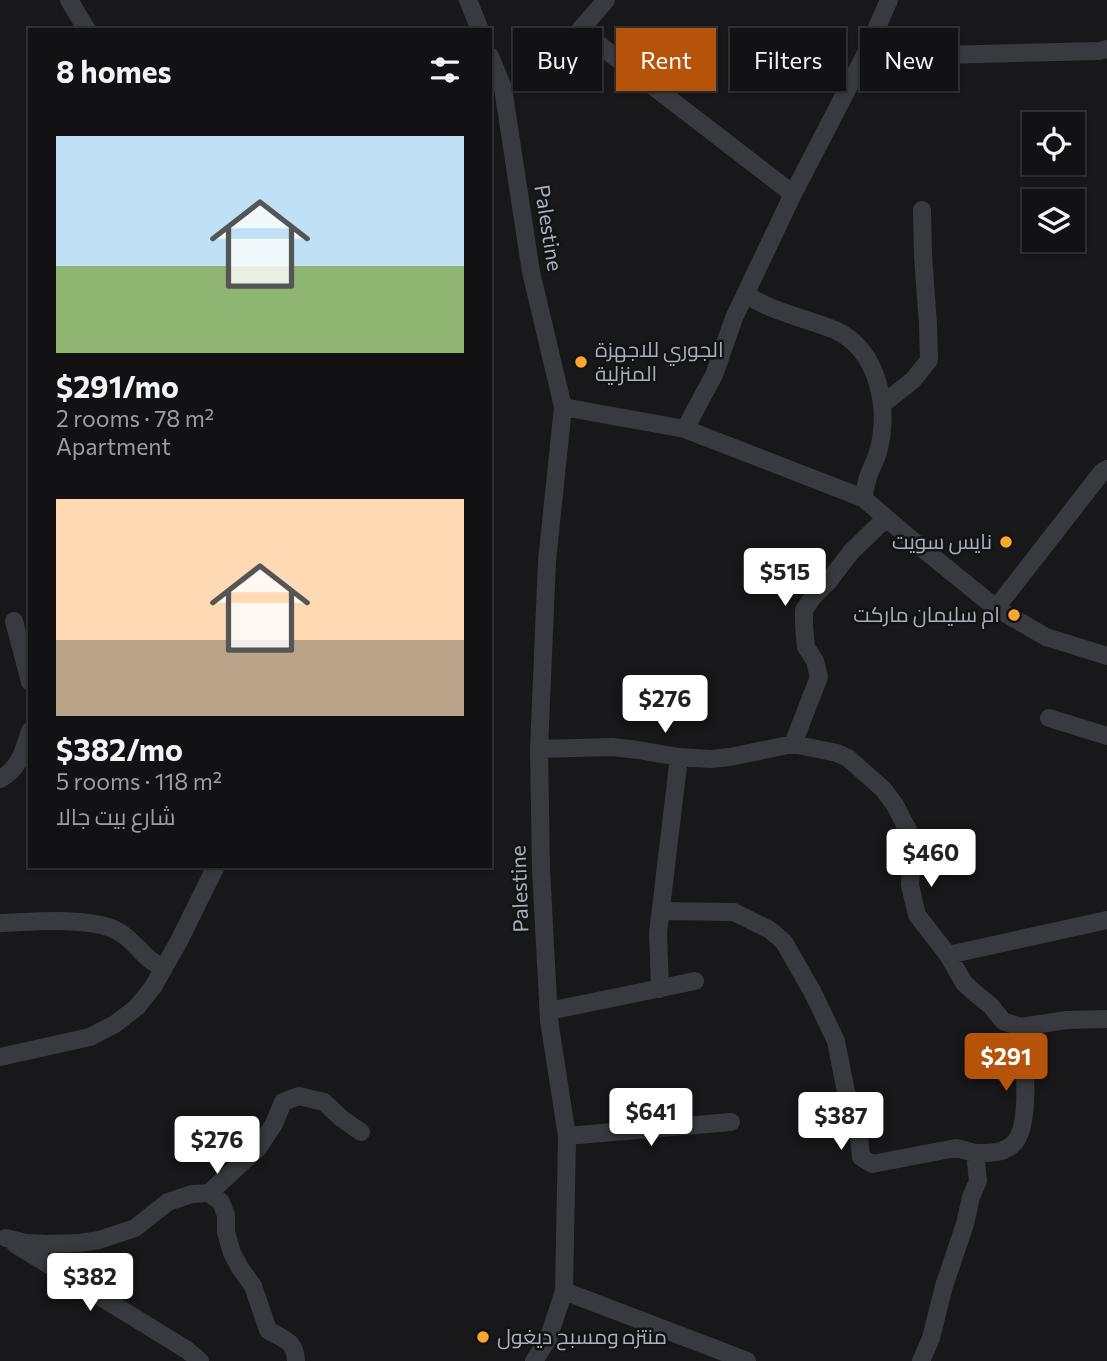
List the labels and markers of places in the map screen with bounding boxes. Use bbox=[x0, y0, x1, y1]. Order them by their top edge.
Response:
place label: الجوري للاجهزة المنزلية bbox=[595, 336, 724, 386]
marker: الجوري للاجهزة المنزلية bbox=[573, 354, 589, 370]
place label: نايس سويت bbox=[892, 528, 992, 555]
marker: نايس سويت bbox=[998, 534, 1014, 550]
pin: $515 bbox=[744, 548, 826, 608]
place label: ام سليمان ماركت bbox=[853, 601, 1000, 629]
marker: ام سليمان ماركت bbox=[1006, 607, 1022, 623]
pin: $276 bbox=[624, 676, 706, 735]
pin: $460 bbox=[890, 830, 972, 889]
pin: $291 bbox=[965, 1034, 1047, 1093]
pin: $641 bbox=[610, 1088, 692, 1148]
pin: $387 bbox=[800, 1092, 882, 1152]
pin: $276 bbox=[176, 1116, 258, 1176]
pin: $382 bbox=[49, 1254, 131, 1313]
place label: منتزه ومسبح ديغول bbox=[497, 1323, 667, 1351]
marker: منتزه ومسبح ديغول bbox=[475, 1329, 491, 1345]

